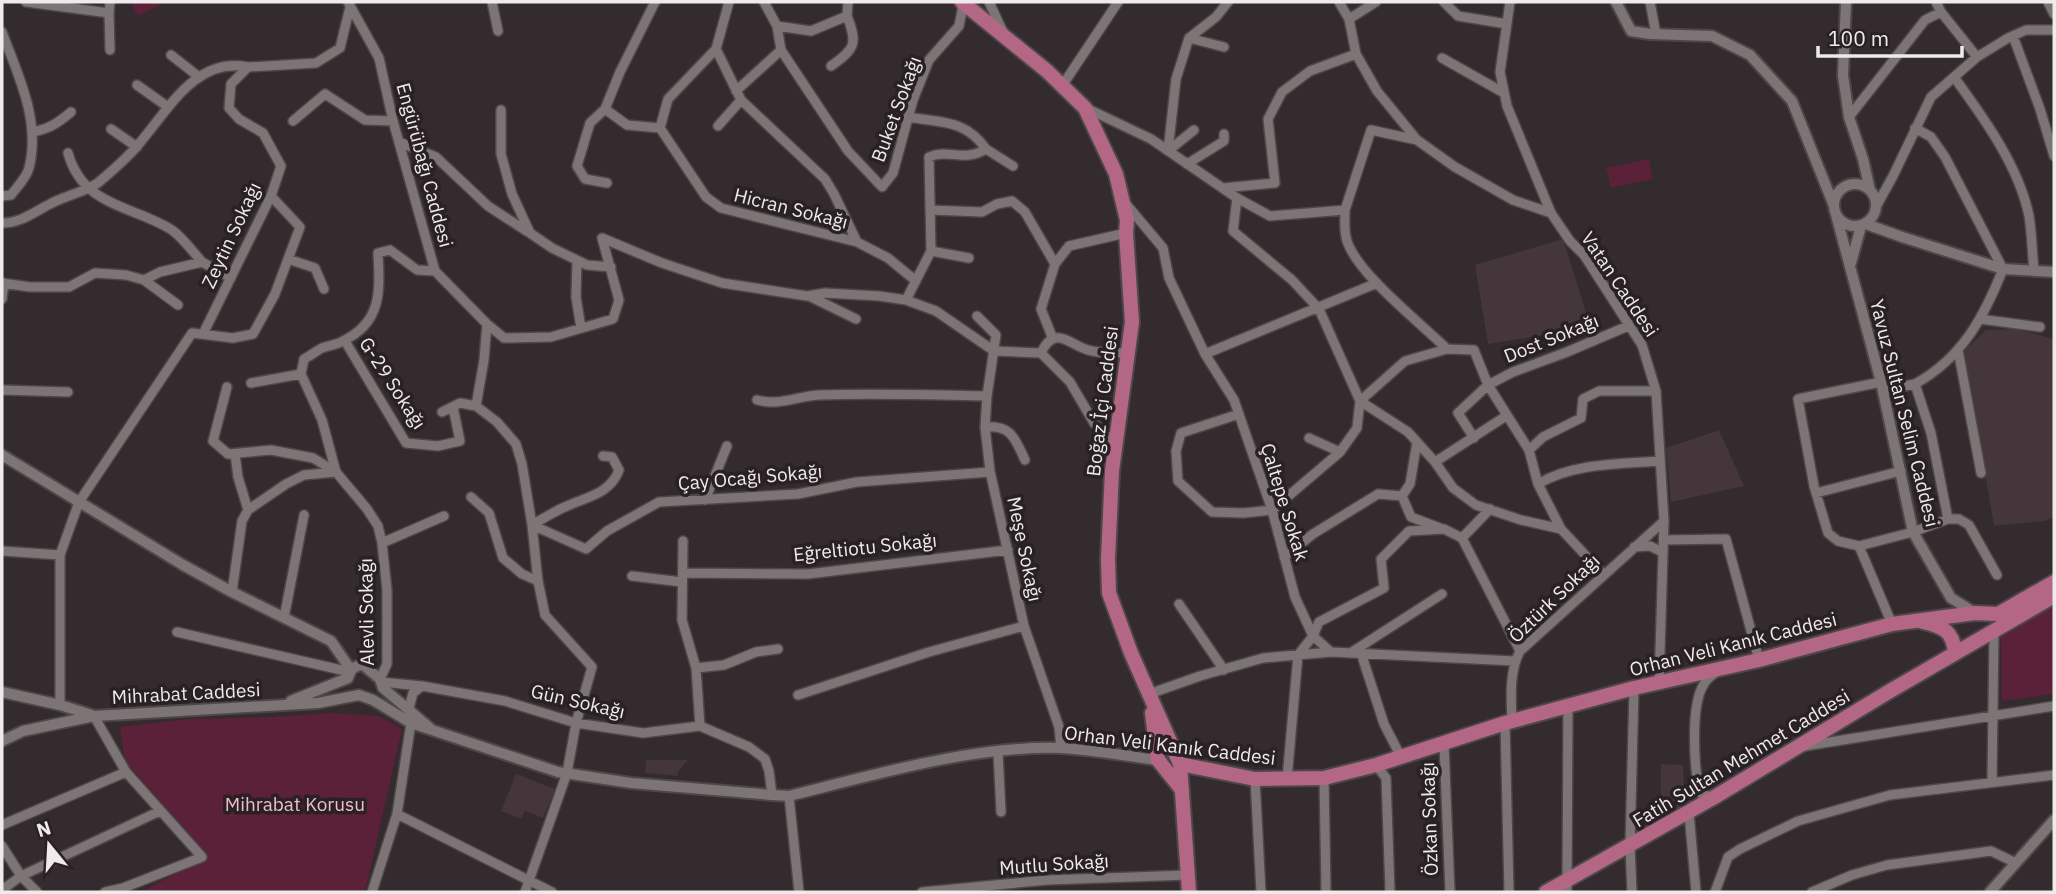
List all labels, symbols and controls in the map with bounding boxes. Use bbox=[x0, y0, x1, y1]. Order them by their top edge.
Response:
scale bar bbox=[1818, 14, 1962, 58]
text: 100 m bbox=[1828, 24, 1889, 52]
street label: Buket Sokağı bbox=[866, 53, 926, 165]
street label: Engürübağı Caddesi bbox=[392, 80, 458, 250]
street label: Zeytin Sokağı bbox=[196, 178, 266, 292]
street label: Hicran Sokağı bbox=[732, 182, 850, 234]
street label: Vatan Caddesi bbox=[1576, 227, 1664, 341]
street label: Yavuz Sultan Selim Caddesi bbox=[1865, 297, 1945, 529]
street label: Dost Sokağı bbox=[1500, 308, 1602, 368]
street label: Boğaz İçi Caddesi bbox=[1081, 324, 1123, 478]
street label: G-29 Sokağı bbox=[354, 332, 432, 434]
street label: Çaltepe Sokak bbox=[1256, 440, 1314, 564]
street label: Çay Ocağı Sokağı bbox=[677, 459, 823, 495]
street label: Meşe Sokağı bbox=[1002, 494, 1048, 604]
street label: Eğreltiotu Sokağı bbox=[792, 528, 938, 566]
street label: Öztürk Sokağı bbox=[1503, 548, 1605, 648]
street label: Alevli Sokağı bbox=[353, 558, 379, 666]
street label: Orhan Veli Kanık Caddesi bbox=[1627, 607, 1839, 681]
street label: Mihrabat Caddesi bbox=[111, 677, 261, 709]
street label: Gün Sokağı bbox=[529, 679, 627, 723]
street label: Fatih Sultan Mehmet Caddesi bbox=[1628, 684, 1854, 832]
street label: Orhan Veli Kanık Caddesi bbox=[1063, 720, 1277, 770]
street label: Özkan Sokağı bbox=[1415, 762, 1443, 876]
park label: Mihrabat Korusu bbox=[225, 792, 365, 816]
north arrow bbox=[14, 810, 84, 880]
text: N bbox=[33, 815, 54, 842]
street label: Mutlu Sokağı bbox=[998, 848, 1110, 880]

